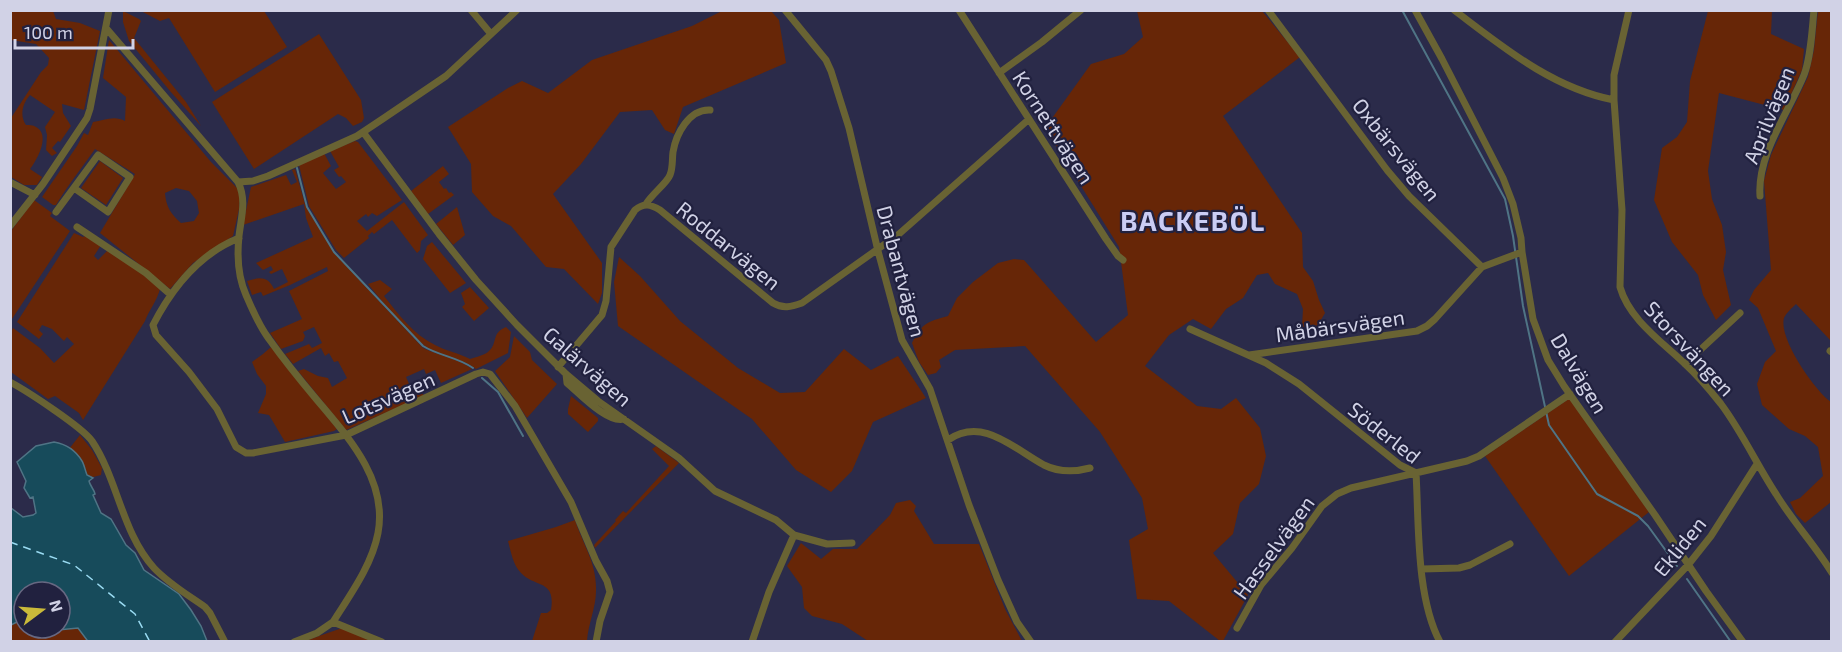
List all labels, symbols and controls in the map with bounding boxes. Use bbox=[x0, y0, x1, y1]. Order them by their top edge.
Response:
scale bar bbox=[15, 12, 134, 50]
text: 100 m bbox=[24, 21, 73, 43]
street label: Aprilvägen bbox=[1737, 63, 1799, 167]
street label: Kornettvägen bbox=[1008, 66, 1100, 188]
street label: Oxbärsvägen bbox=[1348, 92, 1446, 206]
street label: Roddarvägen bbox=[672, 195, 786, 295]
street label: Drabantvägen bbox=[872, 202, 932, 340]
district label: BACKEBÖL bbox=[1120, 204, 1266, 236]
street label: Storsvängen bbox=[1640, 295, 1740, 401]
street label: Måbärsvägen bbox=[1274, 304, 1406, 346]
street label: Galärvägen bbox=[539, 321, 637, 411]
street label: Dalvägen bbox=[1546, 328, 1614, 418]
street label: Lotsvägen bbox=[338, 365, 438, 429]
street label: Söderled bbox=[1344, 396, 1426, 468]
street label: Hasselvägen bbox=[1227, 490, 1319, 604]
street label: Ekliden bbox=[1647, 511, 1711, 581]
north arrow bbox=[12, 580, 72, 640]
text: N bbox=[46, 598, 68, 614]

